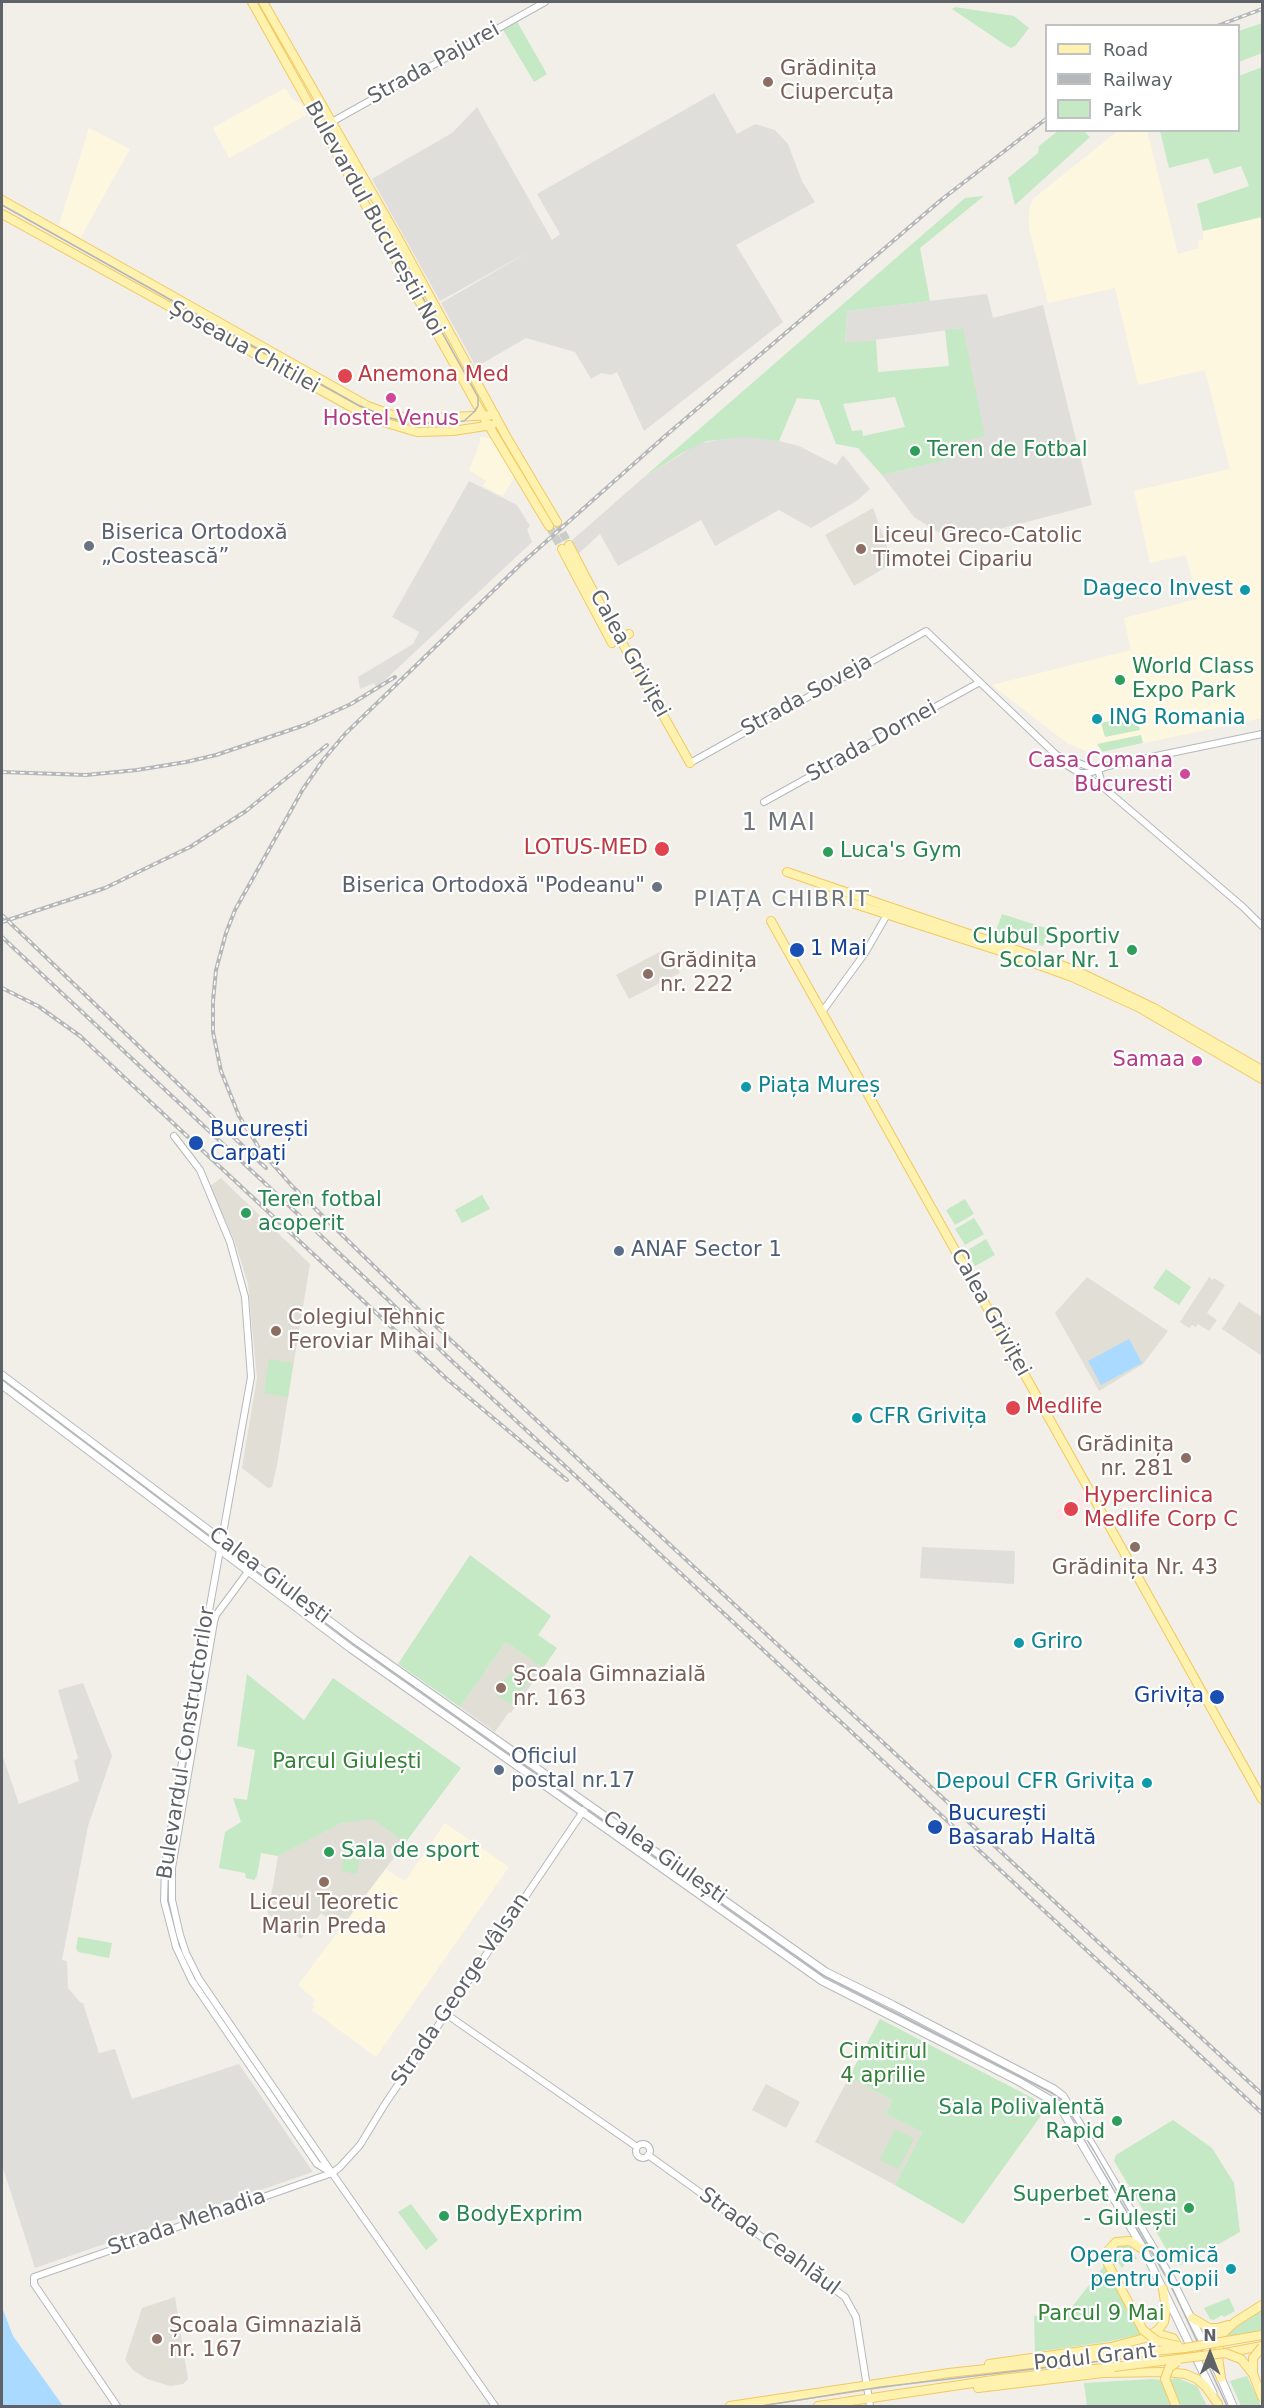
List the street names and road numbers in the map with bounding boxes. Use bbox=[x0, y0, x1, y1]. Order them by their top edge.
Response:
street label: Strada Pajurei bbox=[364, 17, 504, 111]
street label: Bulevardul Bucureștii Noi bbox=[299, 97, 449, 341]
street label: Șoseaua Chitilei bbox=[164, 296, 324, 400]
street label: Calea Griviței bbox=[584, 586, 674, 722]
street label: Strada Soveja bbox=[737, 650, 877, 742]
street label: Strada Dornei bbox=[802, 696, 942, 788]
street label: Calea Griviței bbox=[945, 1245, 1035, 1381]
street label: Calea Giulești bbox=[204, 1522, 334, 1630]
street label: Bulevardul Constructorilor bbox=[153, 1605, 221, 1881]
street label: Calea Giulești bbox=[597, 1806, 731, 1910]
street label: Strada George Vâlsan bbox=[387, 1889, 535, 2091]
street label: Strada Ceahlăul bbox=[694, 2183, 844, 2301]
street label: Strada Mehadia bbox=[105, 2184, 269, 2262]
street label: Podul Grant bbox=[1032, 2339, 1158, 2377]

